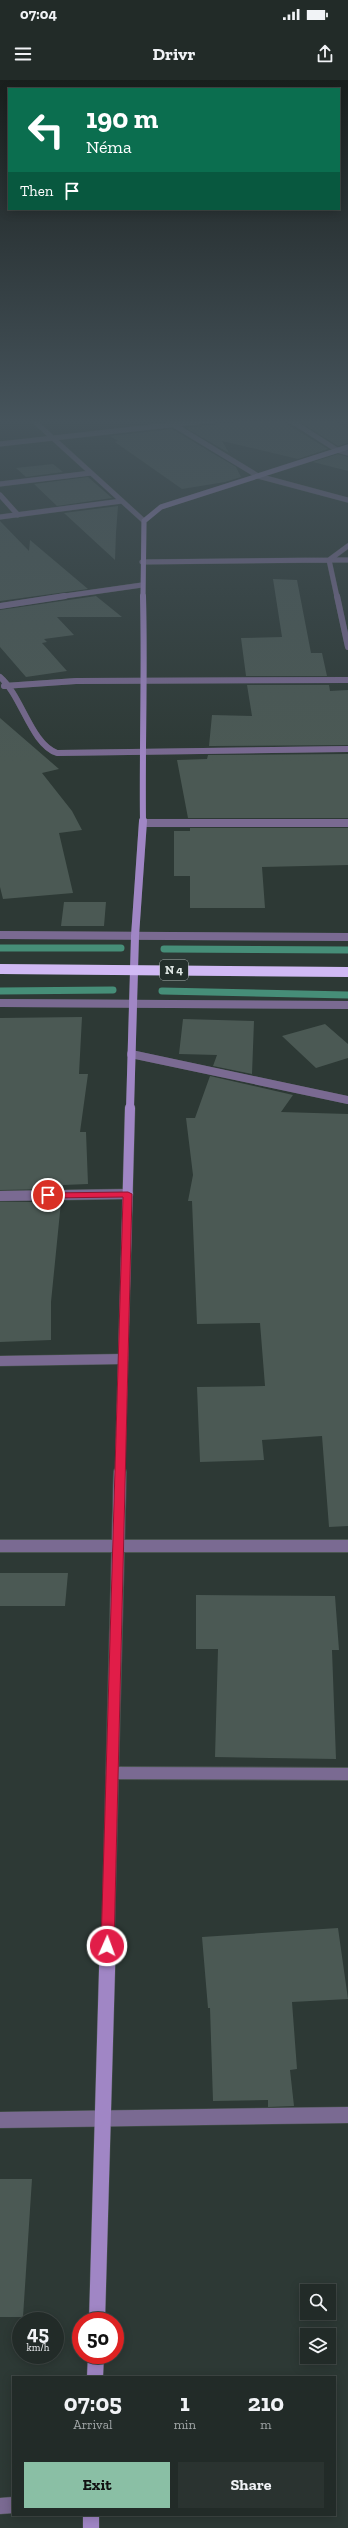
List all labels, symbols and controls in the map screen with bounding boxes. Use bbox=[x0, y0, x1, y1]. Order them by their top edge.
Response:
text: 07:04 bbox=[20, 5, 57, 23]
icon: menu bbox=[12, 43, 34, 65]
text: Drivr bbox=[152, 43, 196, 65]
icon: share bbox=[314, 43, 336, 65]
text: 190 m bbox=[86, 102, 158, 135]
icon: left bbox=[20, 104, 72, 156]
text: Néma bbox=[86, 136, 132, 158]
icon: arrive bbox=[61, 180, 83, 202]
text: Then bbox=[20, 182, 53, 200]
road number: N 4 bbox=[160, 960, 188, 980]
pin bbox=[31, 1178, 65, 1212]
icon: arrive bbox=[37, 1184, 59, 1206]
position arrow bbox=[86, 1925, 128, 1967]
map controls bbox=[300, 2284, 336, 2364]
button: search bbox=[300, 2284, 336, 2320]
speed limit sign: 50 bbox=[72, 2312, 124, 2364]
text: 45 bbox=[27, 2321, 49, 2345]
button: layers bbox=[300, 2328, 336, 2364]
text: km/h bbox=[27, 2342, 49, 2354]
text: 07:05 bbox=[64, 2388, 122, 2417]
text: 1 bbox=[180, 2388, 190, 2417]
text: 210 bbox=[248, 2388, 284, 2417]
text: Arrival bbox=[73, 2417, 112, 2432]
text: min bbox=[174, 2417, 196, 2432]
text: m bbox=[260, 2417, 272, 2432]
button: Exit bbox=[24, 2462, 170, 2508]
button: Share bbox=[178, 2462, 324, 2508]

